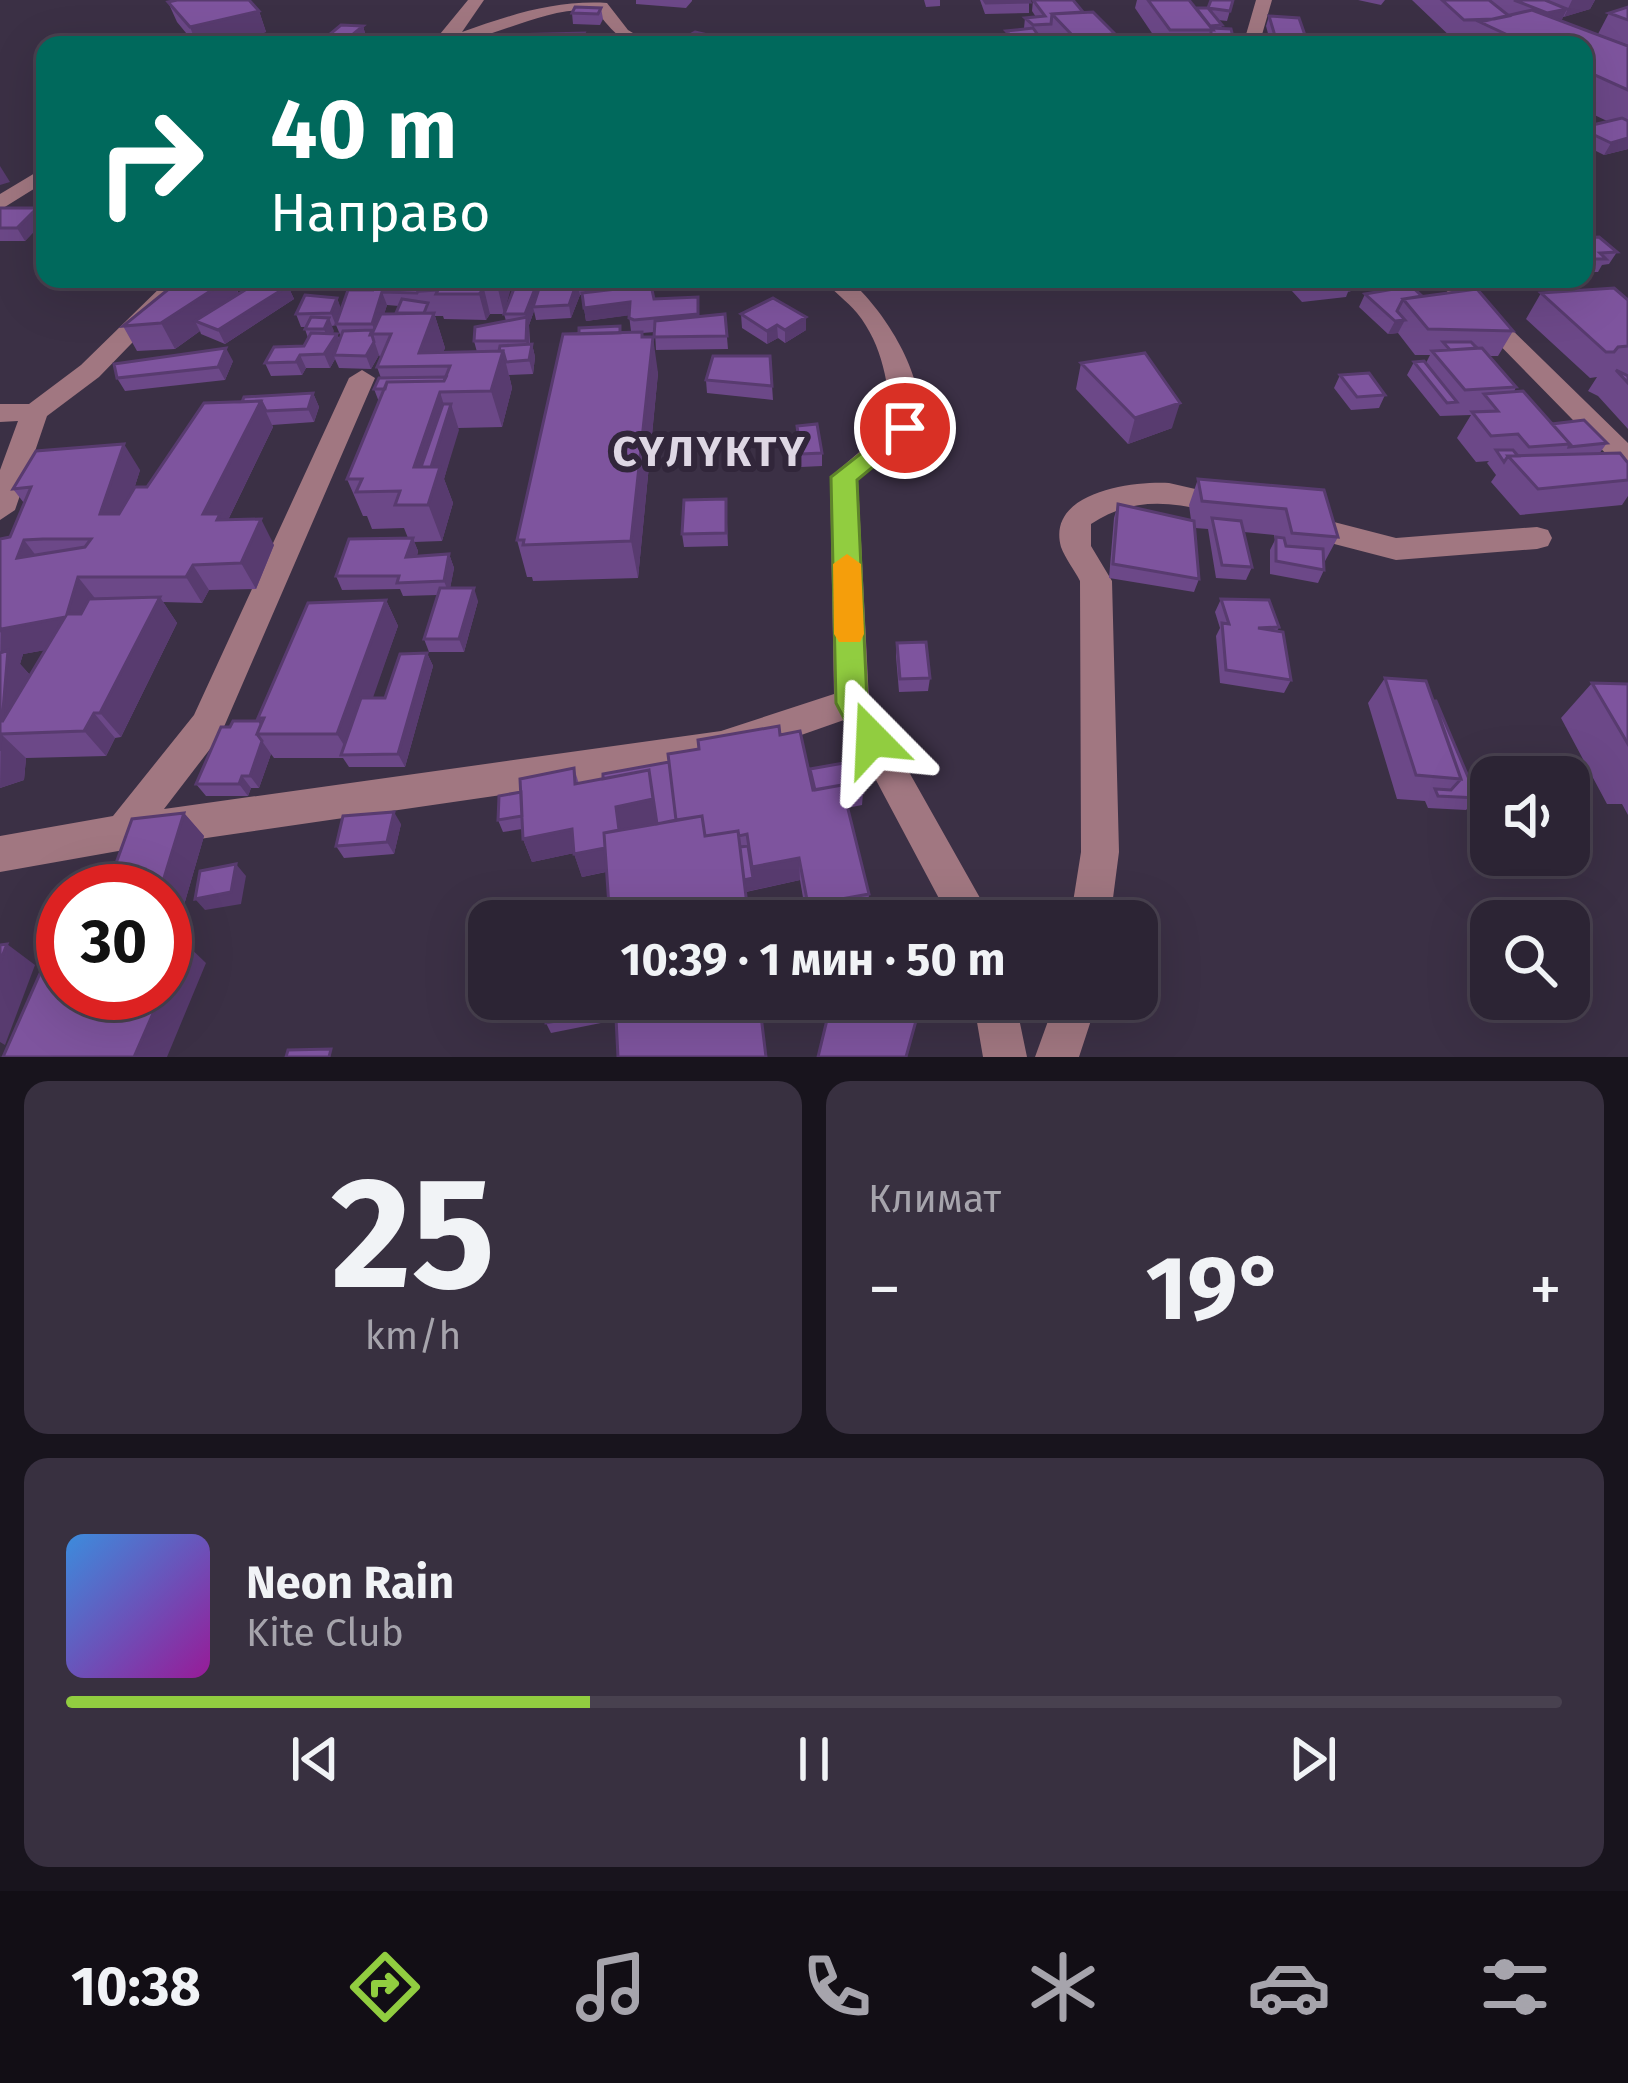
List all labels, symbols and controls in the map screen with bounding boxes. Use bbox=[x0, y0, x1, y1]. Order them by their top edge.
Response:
text: 40 m bbox=[270, 79, 458, 180]
icon: right bbox=[72, 84, 228, 240]
text: Направо bbox=[270, 181, 491, 245]
pin bbox=[854, 377, 956, 479]
icon: arrive bbox=[872, 395, 938, 461]
district label: СҮЛҮКТҮ bbox=[613, 427, 807, 477]
position arrow bbox=[809, 676, 935, 802]
map controls bbox=[1470, 756, 1590, 1020]
button: sound bbox=[1470, 756, 1590, 876]
speed limit sign: 30 bbox=[36, 864, 192, 1020]
button: search bbox=[1470, 900, 1590, 1020]
text: 10:39 · 1 мин · 50 m bbox=[621, 933, 1005, 987]
text: 25 bbox=[331, 1141, 495, 1328]
text: Климат bbox=[868, 1176, 1001, 1222]
text: 19° bbox=[1146, 1235, 1285, 1343]
text: − bbox=[868, 1250, 901, 1329]
text: + bbox=[1529, 1250, 1562, 1329]
text: km/h bbox=[365, 1313, 461, 1359]
text: Neon Rain bbox=[246, 1556, 454, 1610]
text: Kite Club bbox=[246, 1610, 404, 1656]
icon: previous bbox=[282, 1726, 348, 1792]
icon: pause bbox=[781, 1726, 847, 1792]
icon: next bbox=[1280, 1726, 1346, 1792]
icon: directions bbox=[343, 1945, 427, 2029]
icon: music bbox=[569, 1945, 653, 2029]
icon: phone bbox=[795, 1945, 879, 2029]
icon: climate bbox=[1021, 1945, 1105, 2029]
icon: car bbox=[1247, 1945, 1331, 2029]
icon: filters bbox=[1473, 1945, 1557, 2029]
text: 10:38 bbox=[71, 1955, 201, 2019]

